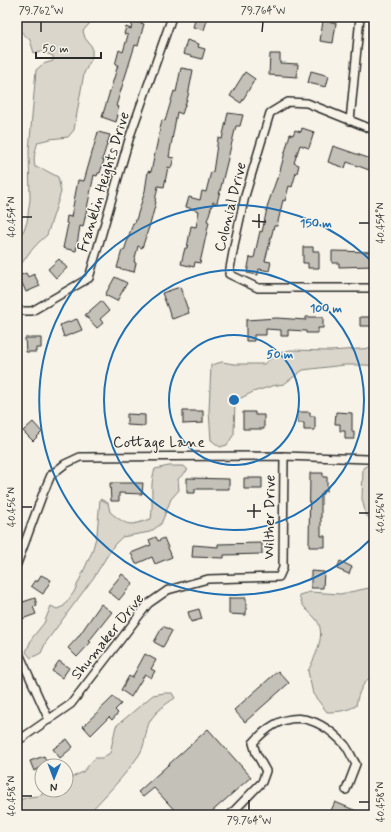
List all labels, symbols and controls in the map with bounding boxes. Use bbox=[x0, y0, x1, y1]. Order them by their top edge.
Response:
text: 79.762°W bbox=[19, 4, 63, 18]
text: 79.764°W bbox=[241, 4, 285, 18]
scale bar bbox=[36, 34, 101, 60]
text: 50 m bbox=[42, 41, 69, 57]
street label: Franklin Heights Drive bbox=[73, 109, 135, 255]
street label: Colonial Drive bbox=[210, 160, 252, 254]
text: 40.454°N bbox=[5, 196, 19, 237]
text: 40.454°N bbox=[374, 202, 388, 243]
text: 150 m bbox=[300, 216, 332, 232]
text: 100 m bbox=[310, 301, 343, 317]
text: 50 m bbox=[267, 347, 294, 363]
centre of rings bbox=[227, 393, 241, 407]
street label: Cottage Lane bbox=[113, 433, 205, 453]
street label: Wilther Drive bbox=[259, 474, 281, 560]
text: 40.456°N bbox=[5, 487, 19, 527]
text: 40.456°N bbox=[374, 493, 388, 533]
street label: Shumaker Drive bbox=[67, 589, 149, 684]
north arrow bbox=[34, 758, 74, 798]
text: 40.458°N bbox=[5, 775, 19, 816]
text: N bbox=[50, 780, 58, 794]
text: 40.458°N bbox=[374, 781, 388, 822]
text: 79.764°W bbox=[227, 814, 271, 828]

